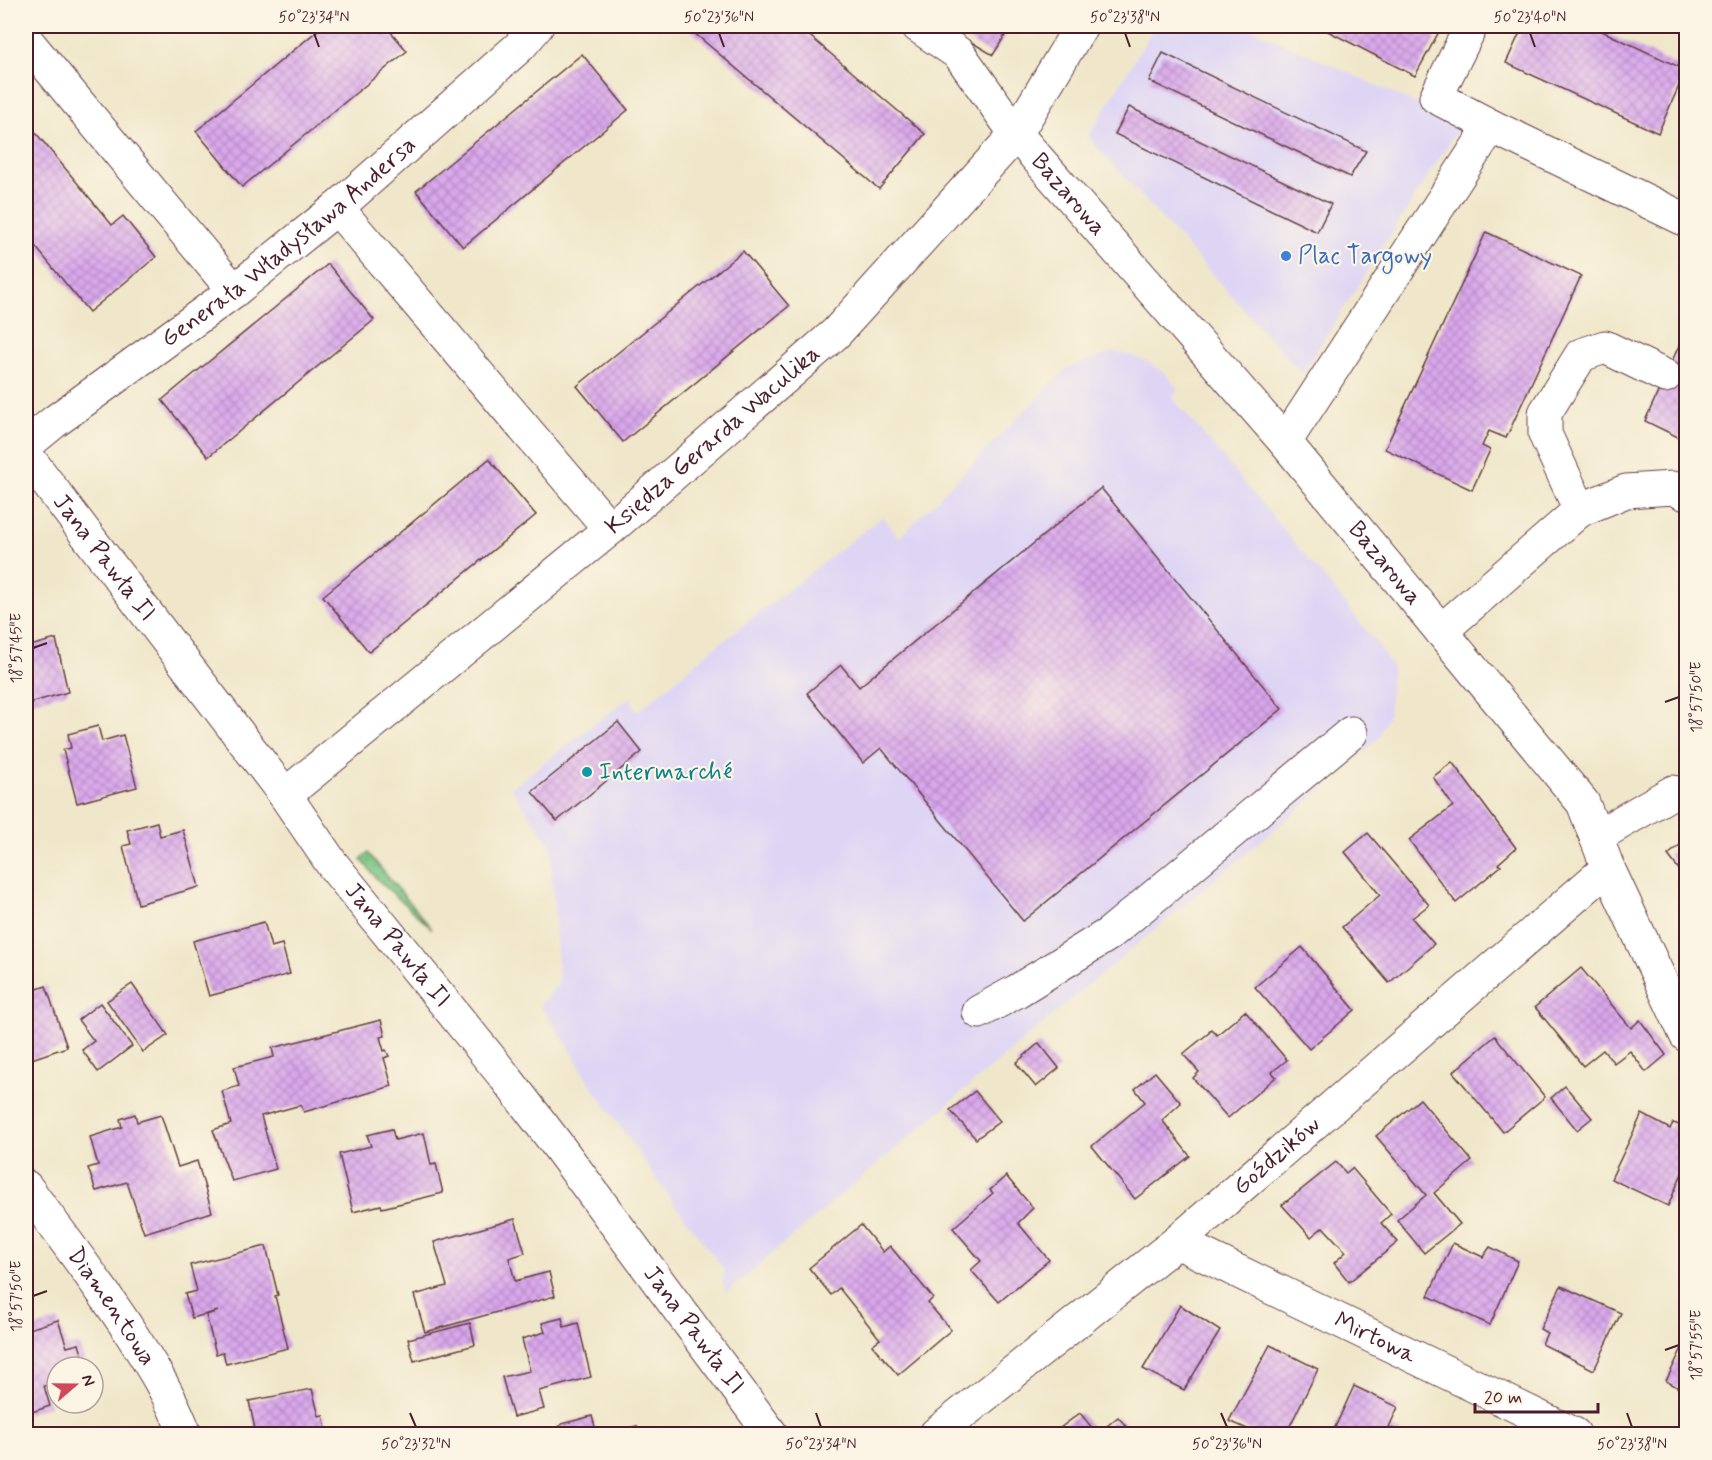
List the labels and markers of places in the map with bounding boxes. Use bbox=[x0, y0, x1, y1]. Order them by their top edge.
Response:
place label: Plac Targowy bbox=[1298, 241, 1432, 274]
marker: Plac Targowy bbox=[1279, 249, 1293, 263]
place label: Intermarché bbox=[599, 757, 733, 788]
marker: Intermarché bbox=[580, 765, 594, 779]

